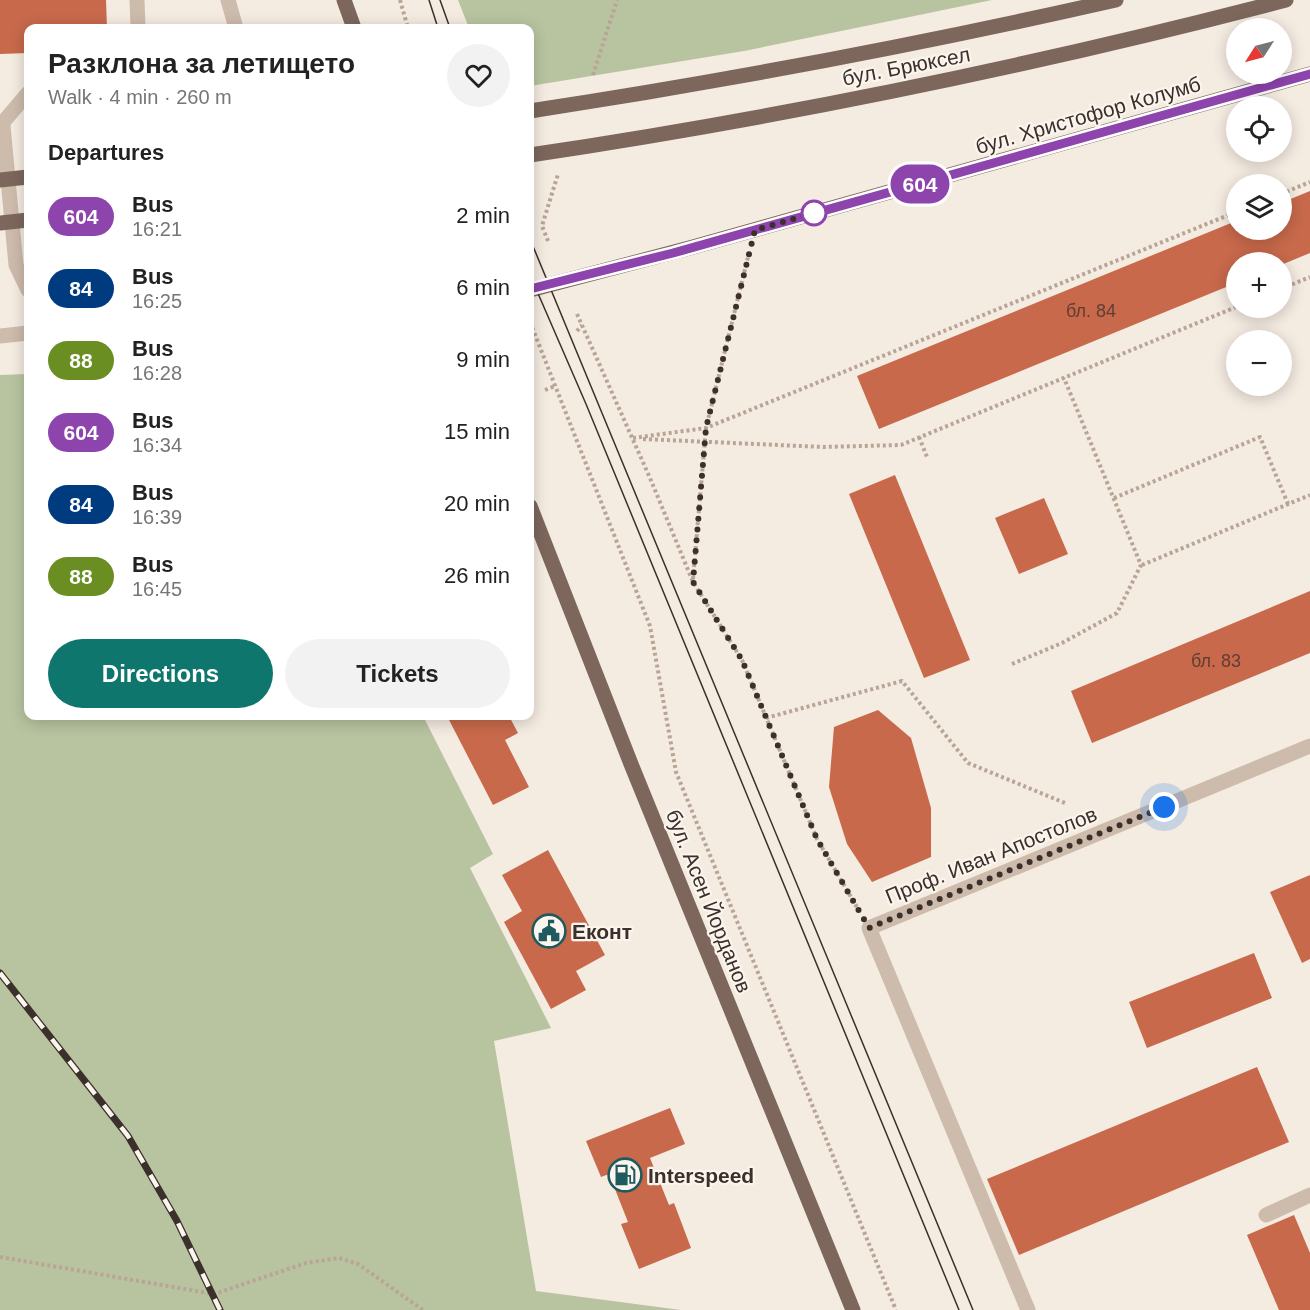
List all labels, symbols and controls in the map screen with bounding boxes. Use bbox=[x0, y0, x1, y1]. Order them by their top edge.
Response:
north arrow bbox=[1226, 18, 1292, 84]
map controls bbox=[1226, 18, 1292, 396]
street label: бул. Брюксел bbox=[840, 42, 972, 90]
button: heart bbox=[447, 44, 510, 107]
text: Разклона за летището bbox=[48, 48, 355, 79]
street label: бул. Христофор Колумб bbox=[973, 72, 1203, 158]
text: Walk · 4 min · 260 m bbox=[48, 86, 232, 108]
button: locate bbox=[1226, 96, 1292, 162]
text: Departures bbox=[48, 140, 164, 165]
line badge: 604 bbox=[886, 164, 954, 204]
text: 604 bbox=[902, 173, 938, 196]
button: layers bbox=[1226, 174, 1292, 240]
text: Bus bbox=[132, 192, 174, 217]
unlabelled marker bbox=[801, 200, 827, 226]
text: 2 min bbox=[456, 203, 510, 228]
text: 604 bbox=[63, 205, 99, 228]
text: 16:21 bbox=[132, 218, 182, 240]
button: + bbox=[1226, 252, 1292, 318]
text: Bus bbox=[132, 264, 174, 289]
text: 6 min bbox=[456, 275, 510, 300]
text: 84 bbox=[69, 277, 93, 300]
text: 16:25 bbox=[132, 290, 182, 312]
house number: бл. 84 bbox=[1066, 301, 1116, 321]
button: − bbox=[1226, 330, 1292, 396]
text: Bus bbox=[132, 336, 174, 361]
text: 9 min bbox=[456, 347, 510, 372]
text: 88 bbox=[69, 349, 93, 372]
text: 16:28 bbox=[132, 362, 182, 384]
text: Bus bbox=[132, 408, 174, 433]
text: 15 min bbox=[444, 419, 510, 444]
text: 604 bbox=[63, 421, 99, 444]
text: 16:34 bbox=[132, 434, 182, 456]
text: Bus bbox=[132, 480, 174, 505]
text: 20 min bbox=[444, 491, 510, 516]
text: 84 bbox=[69, 493, 93, 516]
text: 16:39 bbox=[132, 506, 182, 528]
text: Bus bbox=[132, 552, 174, 577]
text: 26 min bbox=[444, 563, 510, 588]
text: 88 bbox=[69, 565, 93, 588]
text: 16:45 bbox=[132, 578, 182, 600]
button: Directions bbox=[48, 639, 273, 708]
button: Tickets bbox=[285, 639, 510, 708]
house number: бл. 83 bbox=[1191, 651, 1241, 671]
your location bbox=[1149, 792, 1179, 822]
street label: Проф. Иван Апостолов bbox=[882, 802, 1100, 908]
street label: бул. Асен Йорданов bbox=[662, 806, 756, 996]
public building icon: Еконт bbox=[531, 913, 567, 949]
place label: Еконт bbox=[572, 920, 632, 943]
fuel station icon: Interspeed bbox=[607, 1157, 643, 1193]
place label: Interspeed bbox=[648, 1164, 754, 1187]

